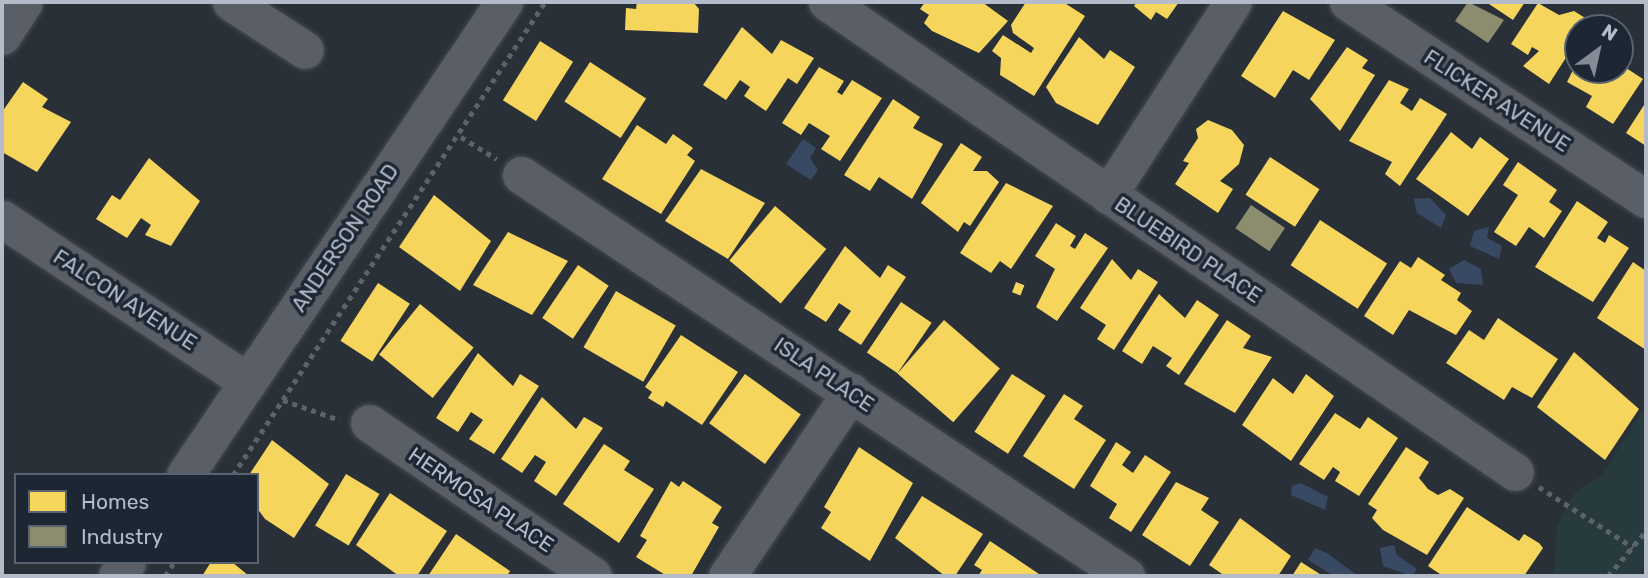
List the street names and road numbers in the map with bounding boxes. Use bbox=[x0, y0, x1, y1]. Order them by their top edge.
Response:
street label: FLICKER AVENUE bbox=[1419, 44, 1575, 158]
street label: ANDERSON ROAD bbox=[286, 159, 404, 317]
street label: BLUEBIRD PLACE bbox=[1110, 191, 1266, 309]
street label: FALCON AVENUE bbox=[48, 244, 202, 356]
street label: ISLA PLACE bbox=[769, 332, 879, 418]
street label: HERMOSA PLACE bbox=[403, 442, 559, 558]

